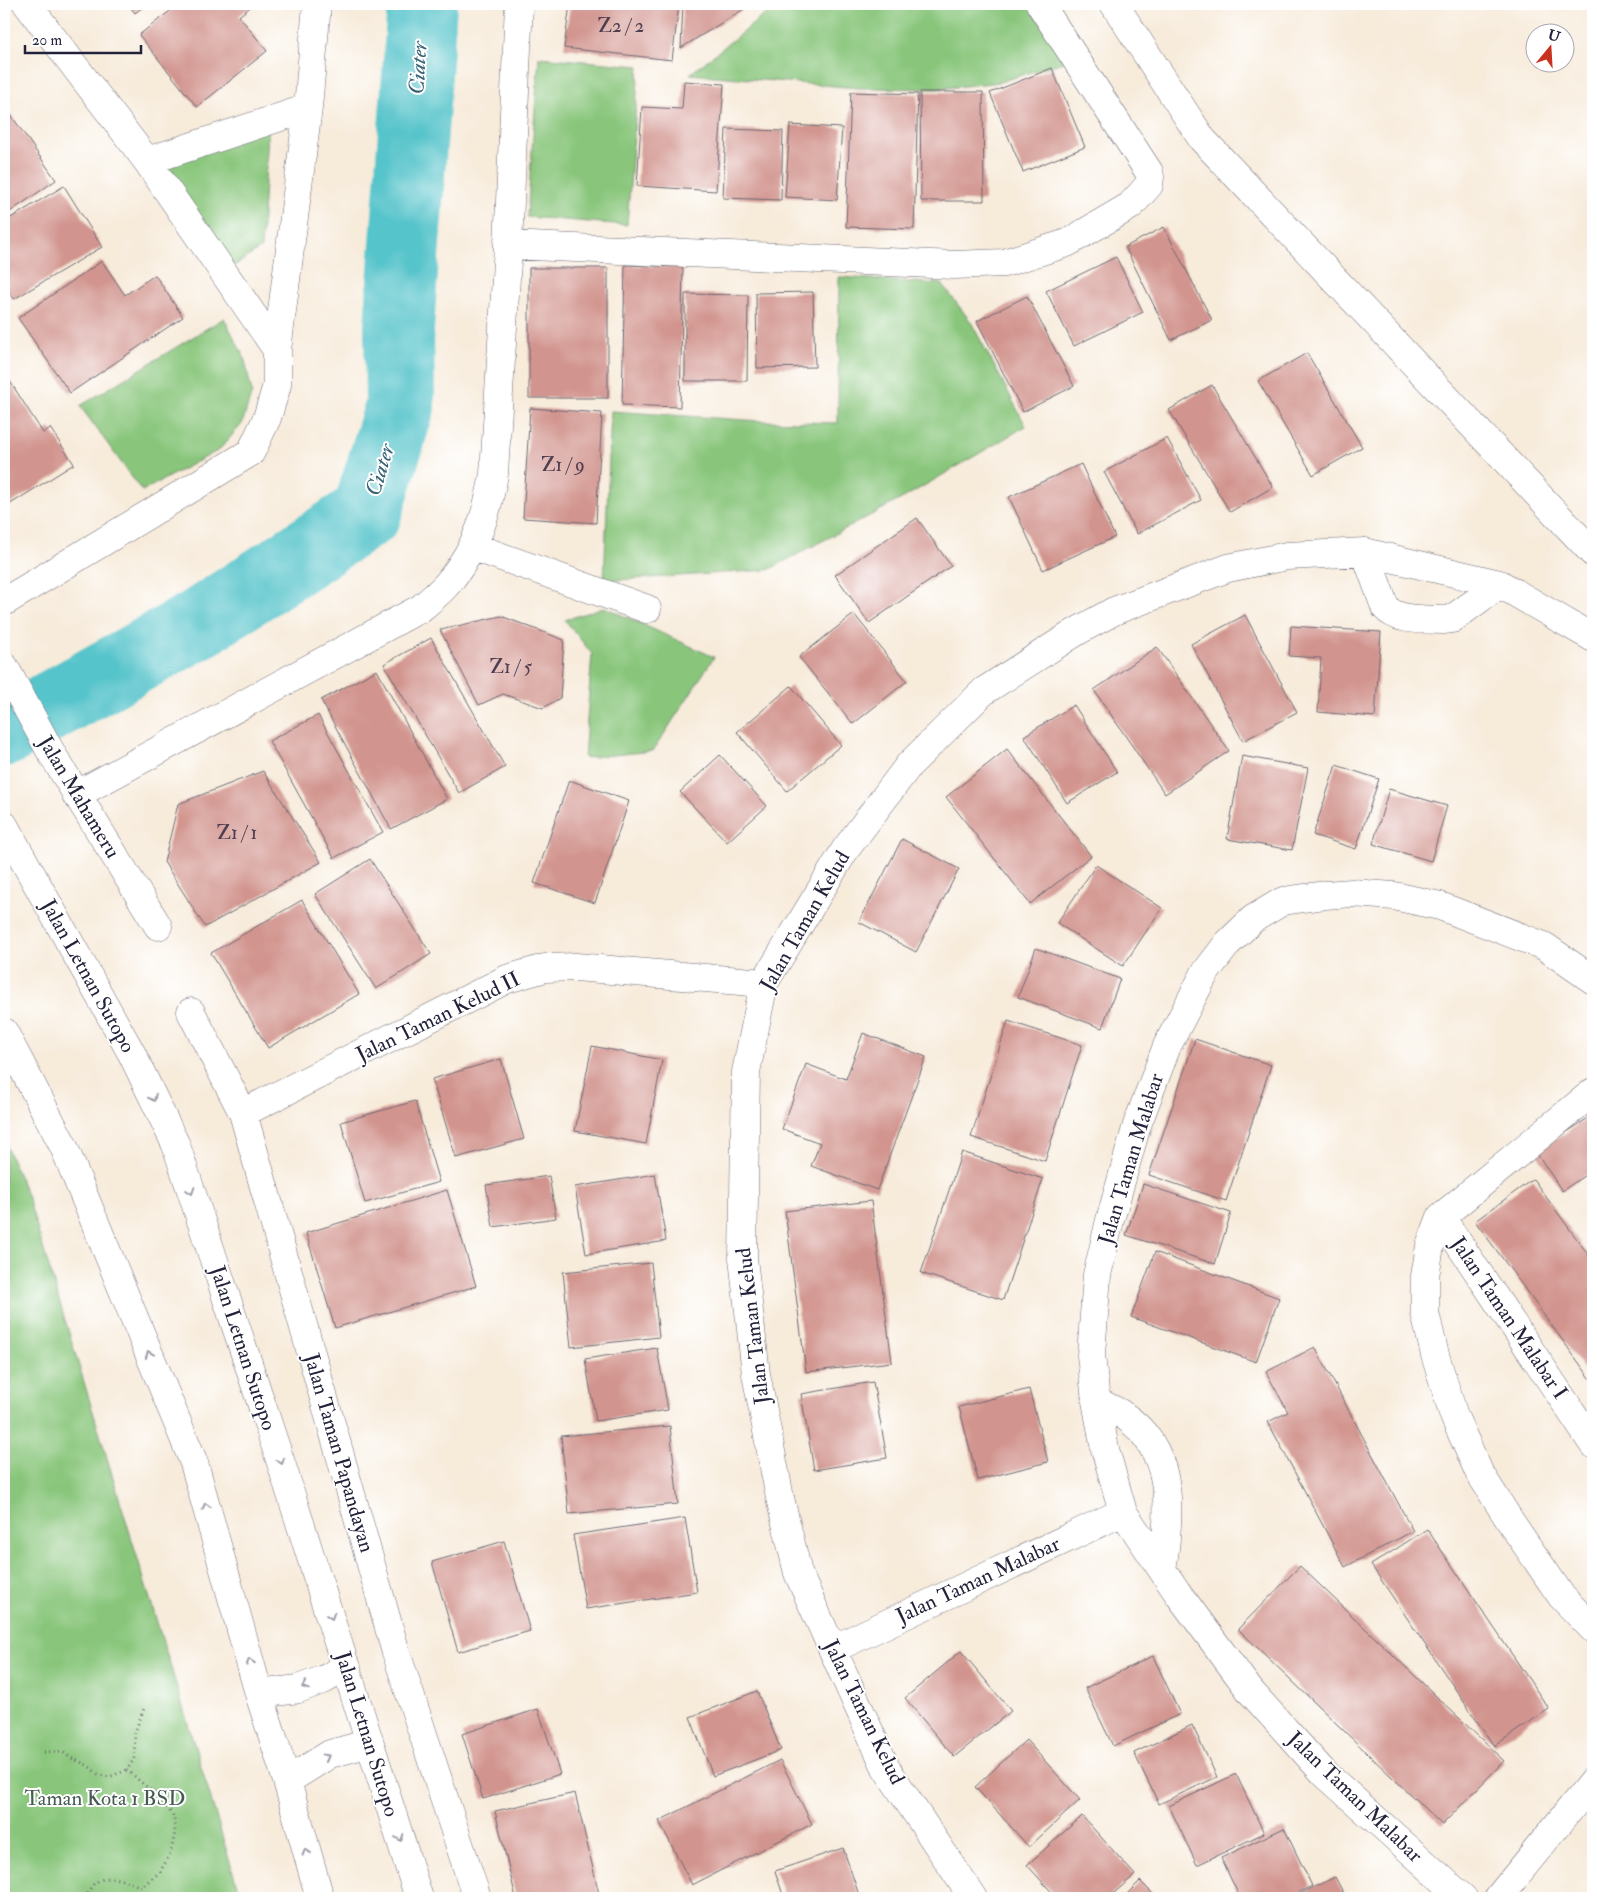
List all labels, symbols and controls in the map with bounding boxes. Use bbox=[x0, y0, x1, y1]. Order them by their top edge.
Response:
house number: Z2 / 2 bbox=[598, 14, 644, 38]
scale bar bbox=[25, 22, 141, 54]
north arrow bbox=[1524, 22, 1574, 72]
text: U bbox=[1546, 26, 1562, 46]
text: 20 m bbox=[32, 31, 62, 50]
water label: Ciater bbox=[402, 39, 434, 95]
water label: Ciater bbox=[359, 439, 402, 499]
house number: Z1 / 9 bbox=[541, 453, 585, 477]
house number: Z1 / 5 bbox=[490, 655, 533, 679]
street label: Jalan Mahameru bbox=[31, 730, 126, 863]
house number: Z1 / 1 bbox=[217, 821, 257, 845]
street label: Jalan Taman Kelud bbox=[753, 845, 856, 997]
street label: Jalan Letnan Sutopo bbox=[34, 894, 141, 1058]
street label: Jalan Taman Kelud II bbox=[351, 966, 524, 1069]
street label: Jalan Taman Malabar bbox=[1092, 1070, 1170, 1249]
one-way arrow bbox=[147, 1093, 158, 1102]
one-way arrow bbox=[185, 1186, 195, 1195]
street label: Jalan Taman Malabar I bbox=[1444, 1231, 1573, 1405]
street label: Jalan Taman Kelud bbox=[730, 1245, 776, 1407]
street label: Jalan Letnan Sutopo bbox=[203, 1261, 282, 1434]
street label: Jalan Taman Papandayan bbox=[297, 1349, 380, 1556]
one-way arrow bbox=[145, 1350, 155, 1359]
one-way arrow bbox=[275, 1457, 285, 1465]
one-way arrow bbox=[201, 1501, 212, 1510]
street label: Jalan Taman Malabar bbox=[891, 1530, 1064, 1630]
one-way arrow bbox=[325, 1611, 335, 1620]
street label: Jalan Taman Kelud bbox=[817, 1634, 911, 1789]
street label: Jalan Letnan Sutopo bbox=[329, 1647, 405, 1820]
one-way arrow bbox=[246, 1659, 256, 1667]
one-way arrow bbox=[301, 1680, 310, 1690]
street label: Jalan Taman Malabar bbox=[1281, 1725, 1428, 1869]
one-way arrow bbox=[321, 1753, 330, 1763]
park label: Taman Kota 1 BSD bbox=[25, 1785, 185, 1812]
one-way arrow bbox=[394, 1833, 404, 1842]
one-way arrow bbox=[302, 1848, 312, 1856]

